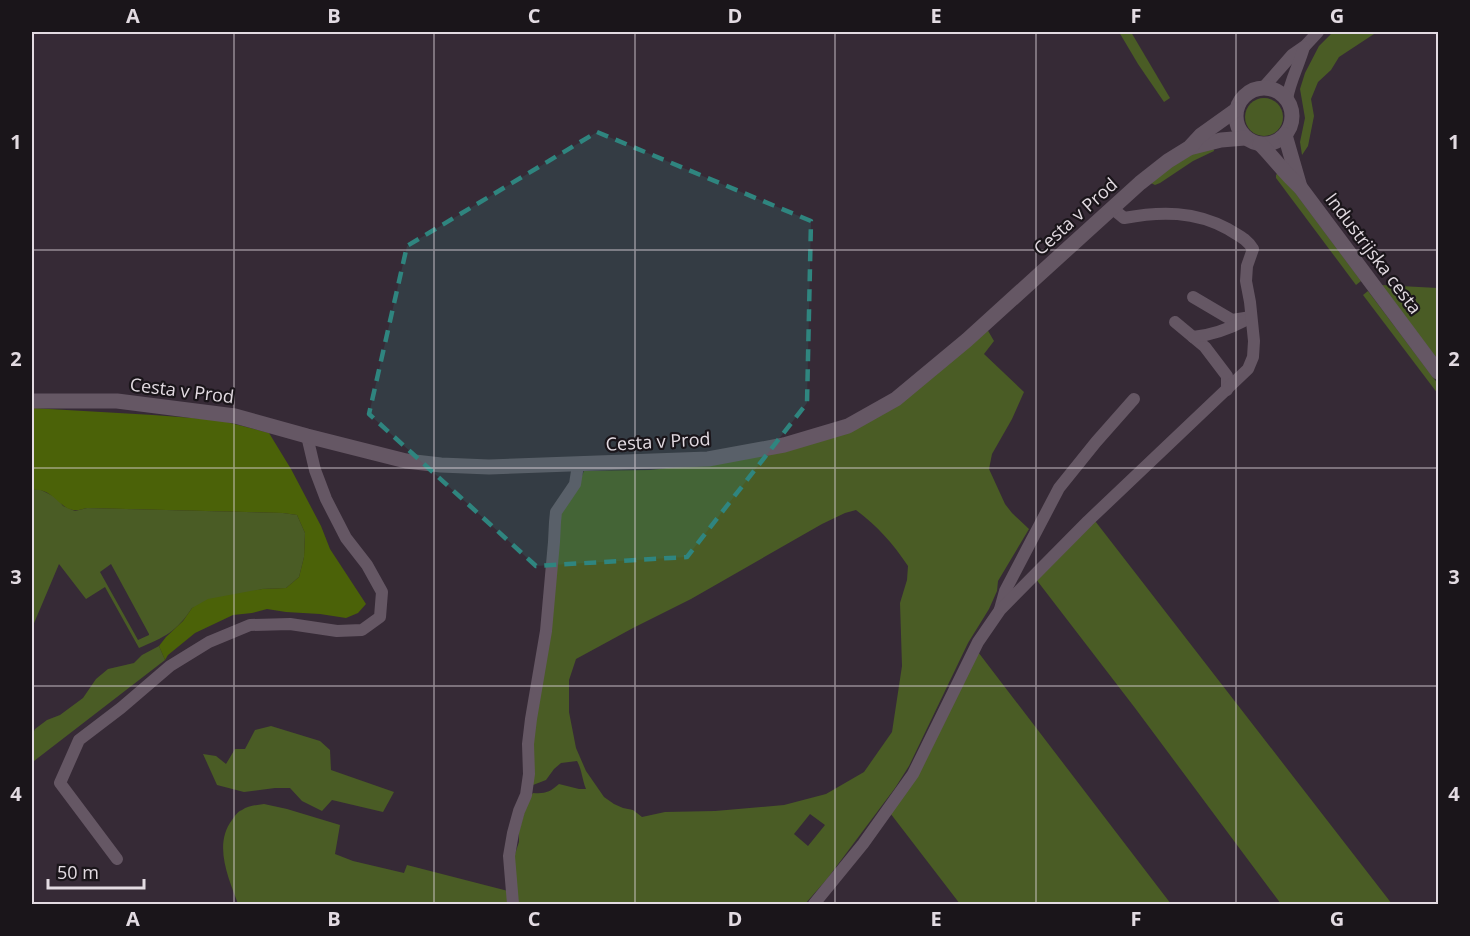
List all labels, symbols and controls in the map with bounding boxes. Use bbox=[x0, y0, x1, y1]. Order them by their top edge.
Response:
text: A bbox=[126, 2, 140, 29]
text: B bbox=[327, 2, 341, 29]
text: C bbox=[528, 2, 541, 29]
text: D bbox=[728, 2, 742, 29]
text: E bbox=[930, 2, 942, 29]
text: F bbox=[1131, 2, 1141, 29]
text: G bbox=[1330, 2, 1344, 29]
text: 1 bbox=[10, 128, 22, 155]
text: 1 bbox=[1448, 128, 1460, 155]
street label: Cesta v Prod bbox=[1028, 172, 1122, 260]
street label: Industrijska cesta bbox=[1320, 187, 1428, 319]
text: 2 bbox=[10, 345, 22, 372]
text: 2 bbox=[1448, 345, 1460, 372]
street label: Cesta v Prod bbox=[129, 372, 235, 408]
street label: Cesta v Prod bbox=[605, 426, 711, 456]
text: 3 bbox=[10, 563, 22, 590]
text: 3 bbox=[1448, 563, 1460, 590]
text: 4 bbox=[10, 780, 22, 807]
text: 4 bbox=[1448, 780, 1460, 807]
scale bar bbox=[48, 852, 144, 890]
text: 50 m bbox=[57, 860, 99, 884]
text: A bbox=[126, 905, 140, 932]
text: B bbox=[327, 905, 341, 932]
text: C bbox=[528, 905, 541, 932]
text: D bbox=[728, 905, 742, 932]
text: E bbox=[930, 905, 942, 932]
text: F bbox=[1131, 905, 1141, 932]
text: G bbox=[1330, 905, 1344, 932]

